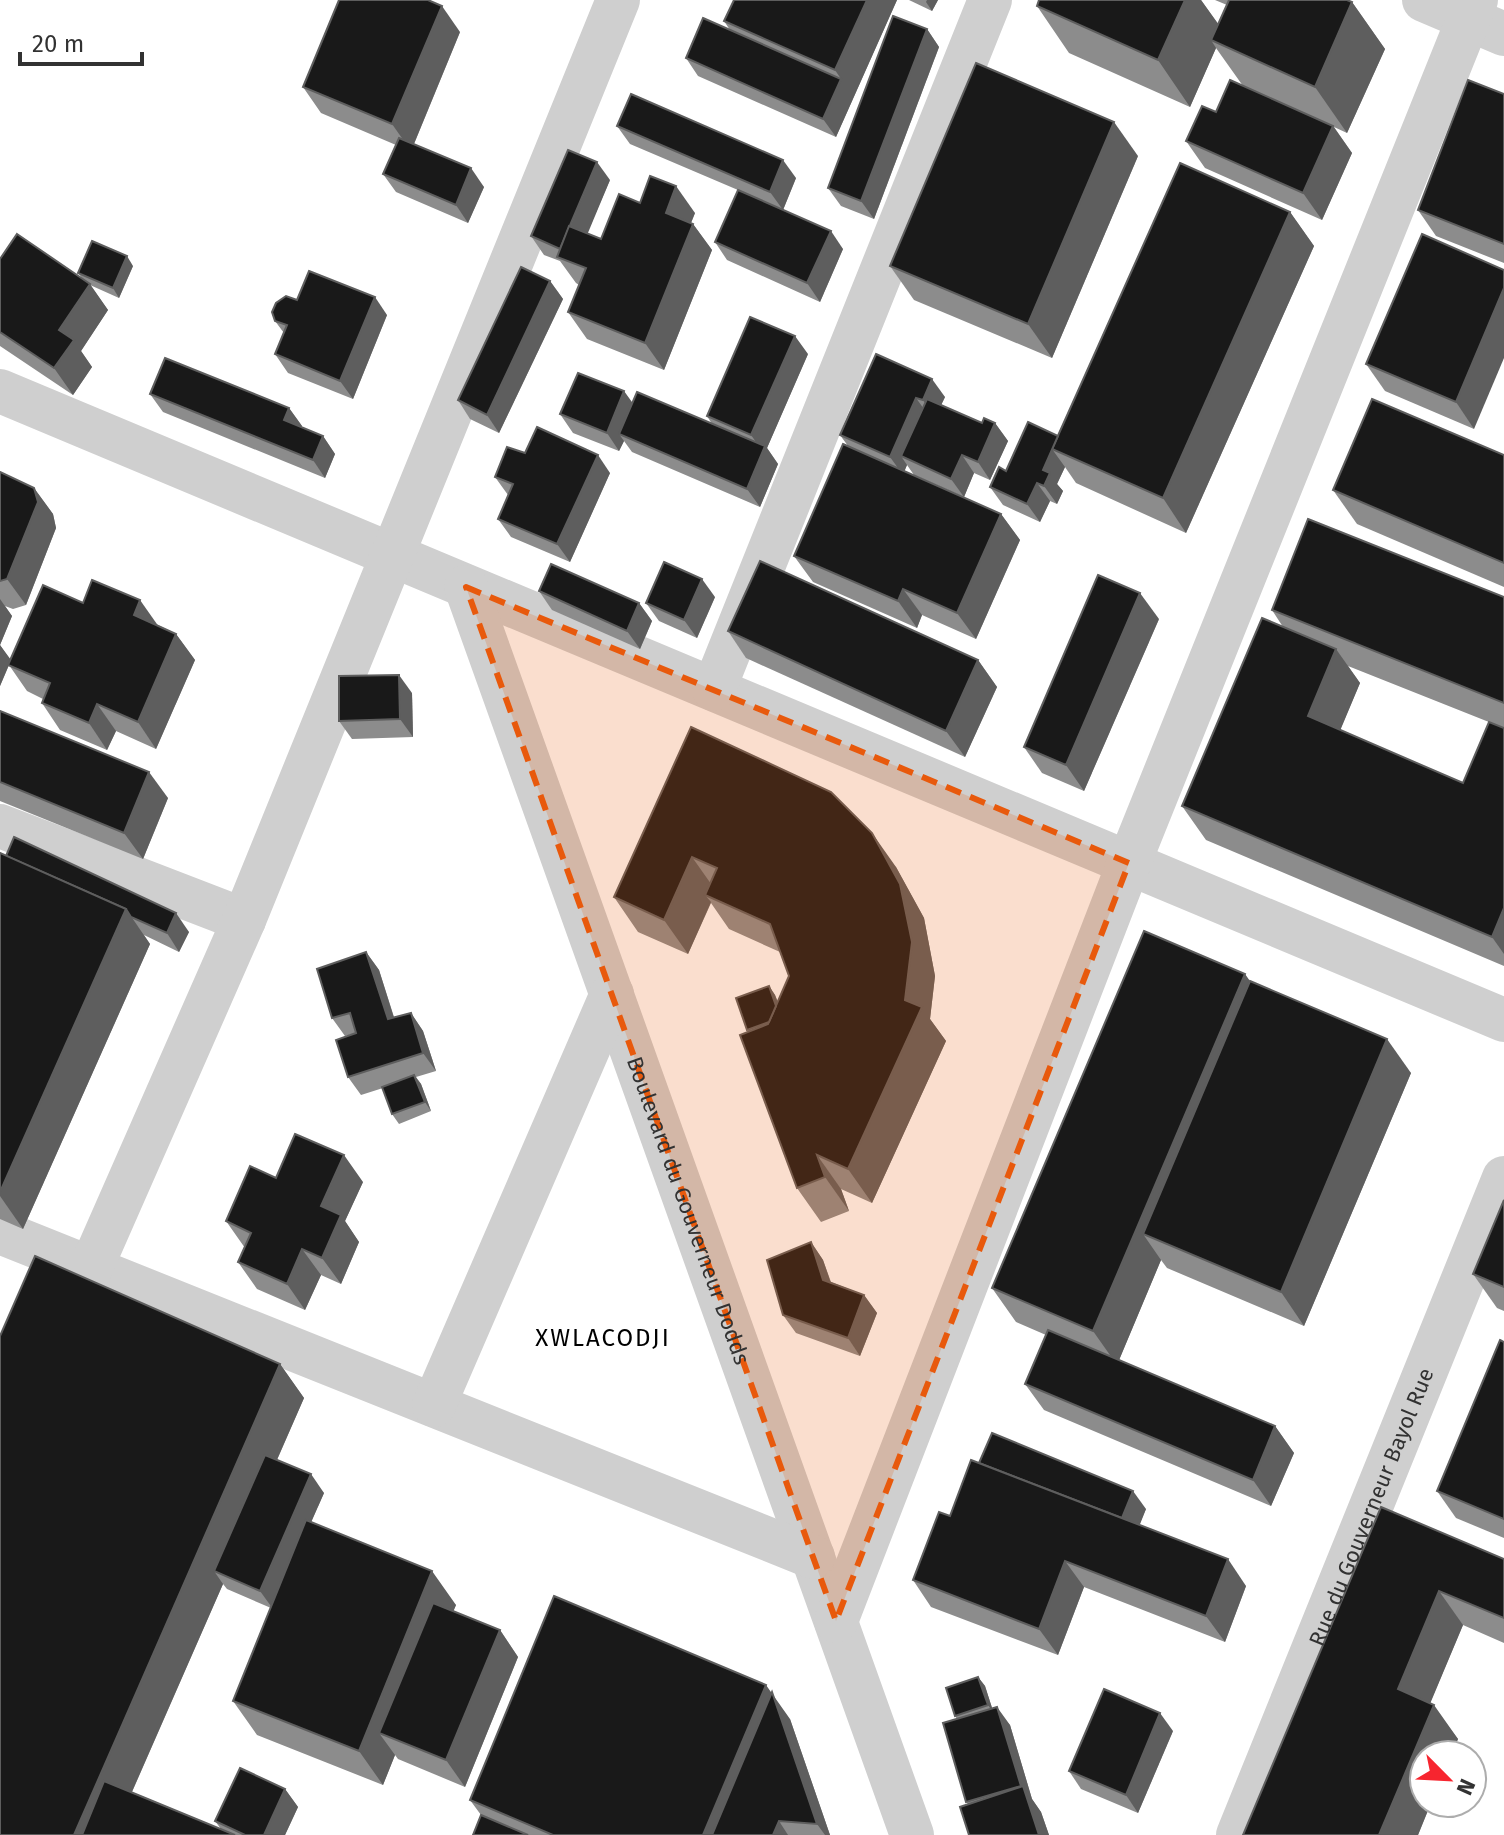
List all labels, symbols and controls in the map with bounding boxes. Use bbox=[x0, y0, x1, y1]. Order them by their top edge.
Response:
scale bar bbox=[20, 16, 142, 66]
text: 20 m bbox=[32, 30, 84, 58]
street label: Boulevard du Gouverneur Dodds bbox=[621, 1053, 756, 1368]
district label: XWLACODJI bbox=[535, 1324, 671, 1352]
street label: Rue du Gouverneur Bayol Rue bbox=[1303, 1364, 1440, 1650]
north arrow bbox=[1408, 1739, 1488, 1819]
text: N bbox=[1451, 1775, 1481, 1799]

